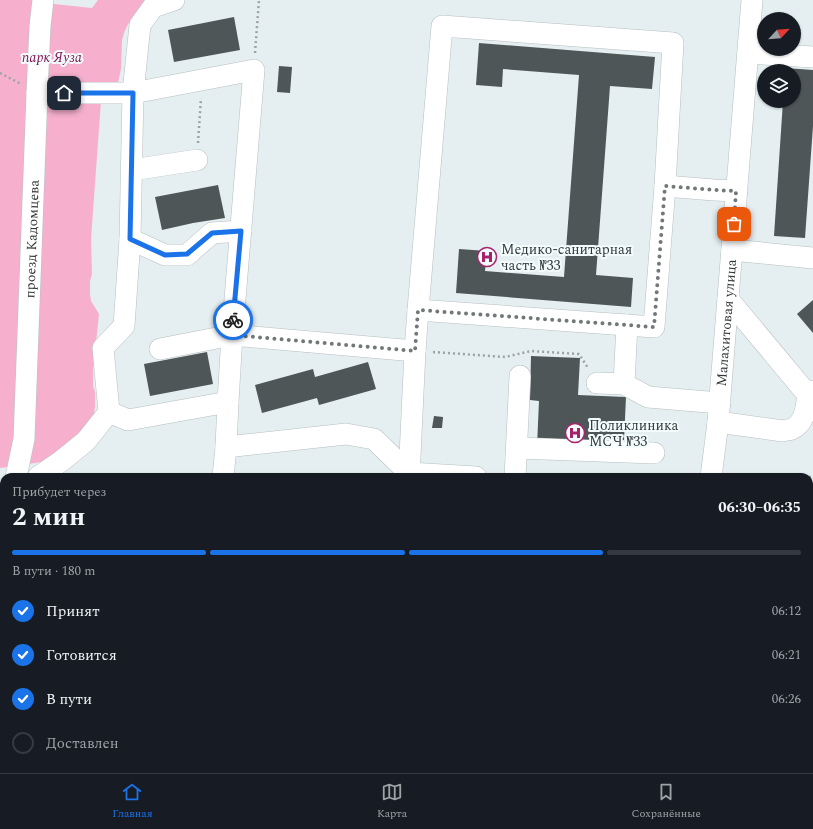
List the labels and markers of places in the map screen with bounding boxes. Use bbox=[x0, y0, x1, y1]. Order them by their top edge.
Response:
pin bbox=[47, 76, 81, 110]
pin bbox=[717, 207, 751, 241]
place label: Медико-санитарная часть №33 bbox=[501, 239, 632, 276]
hospital icon: Медико-санитарная часть №33 bbox=[476, 246, 498, 268]
place label: Поликлиника МСЧ №33 bbox=[589, 415, 679, 452]
hospital icon: Поликлиника МСЧ №33 bbox=[564, 422, 586, 444]

